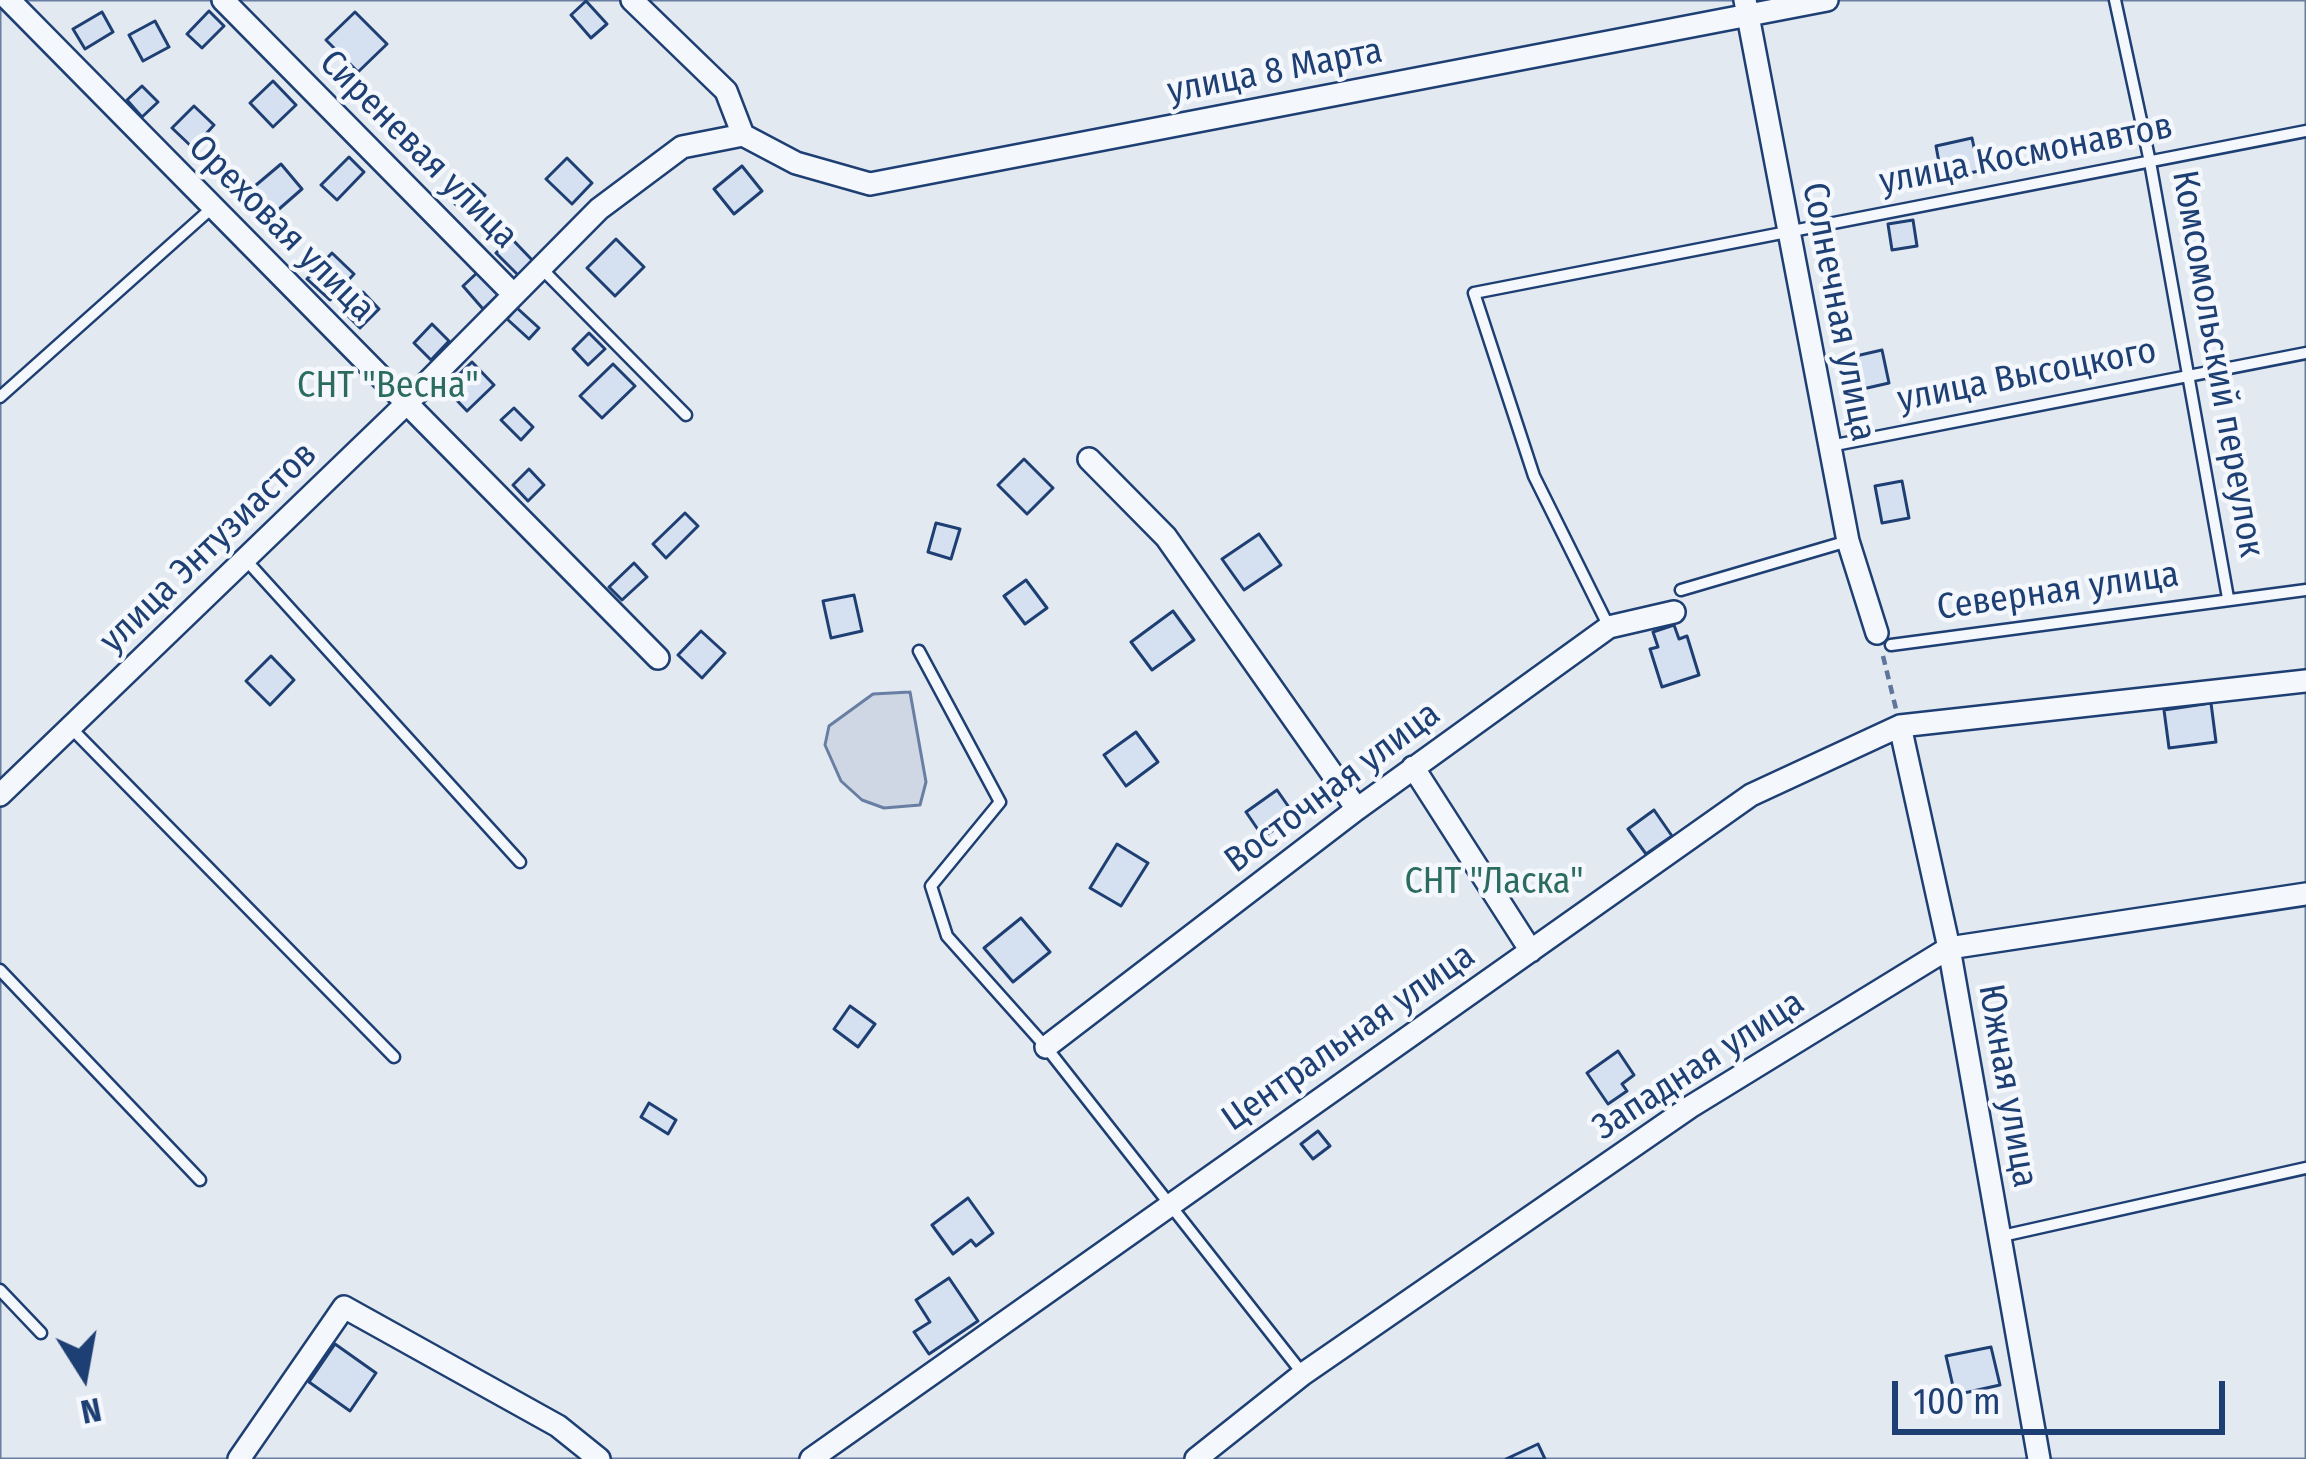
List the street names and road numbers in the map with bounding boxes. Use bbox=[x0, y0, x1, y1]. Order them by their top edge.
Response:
street label: улица 8 Марта bbox=[1164, 30, 1386, 114]
street label: Сиреневая улица bbox=[310, 42, 526, 258]
street label: улица Космонавтов bbox=[1876, 105, 2176, 205]
street label: Ореховая улица bbox=[179, 127, 383, 331]
street label: Комсомольский переулок bbox=[2162, 167, 2272, 561]
street label: Солнечная улица bbox=[1792, 179, 1884, 445]
street label: улица Высоцкого bbox=[1894, 330, 2160, 422]
street label: улица Энтузиастов bbox=[92, 434, 326, 662]
street label: Северная улица bbox=[1934, 554, 2182, 630]
street label: Восточная улица bbox=[1217, 693, 1449, 883]
street label: Центральная улица bbox=[1214, 935, 1484, 1141]
street label: Южная улица bbox=[1968, 981, 2046, 1191]
street label: Западная улица bbox=[1585, 982, 1813, 1150]

